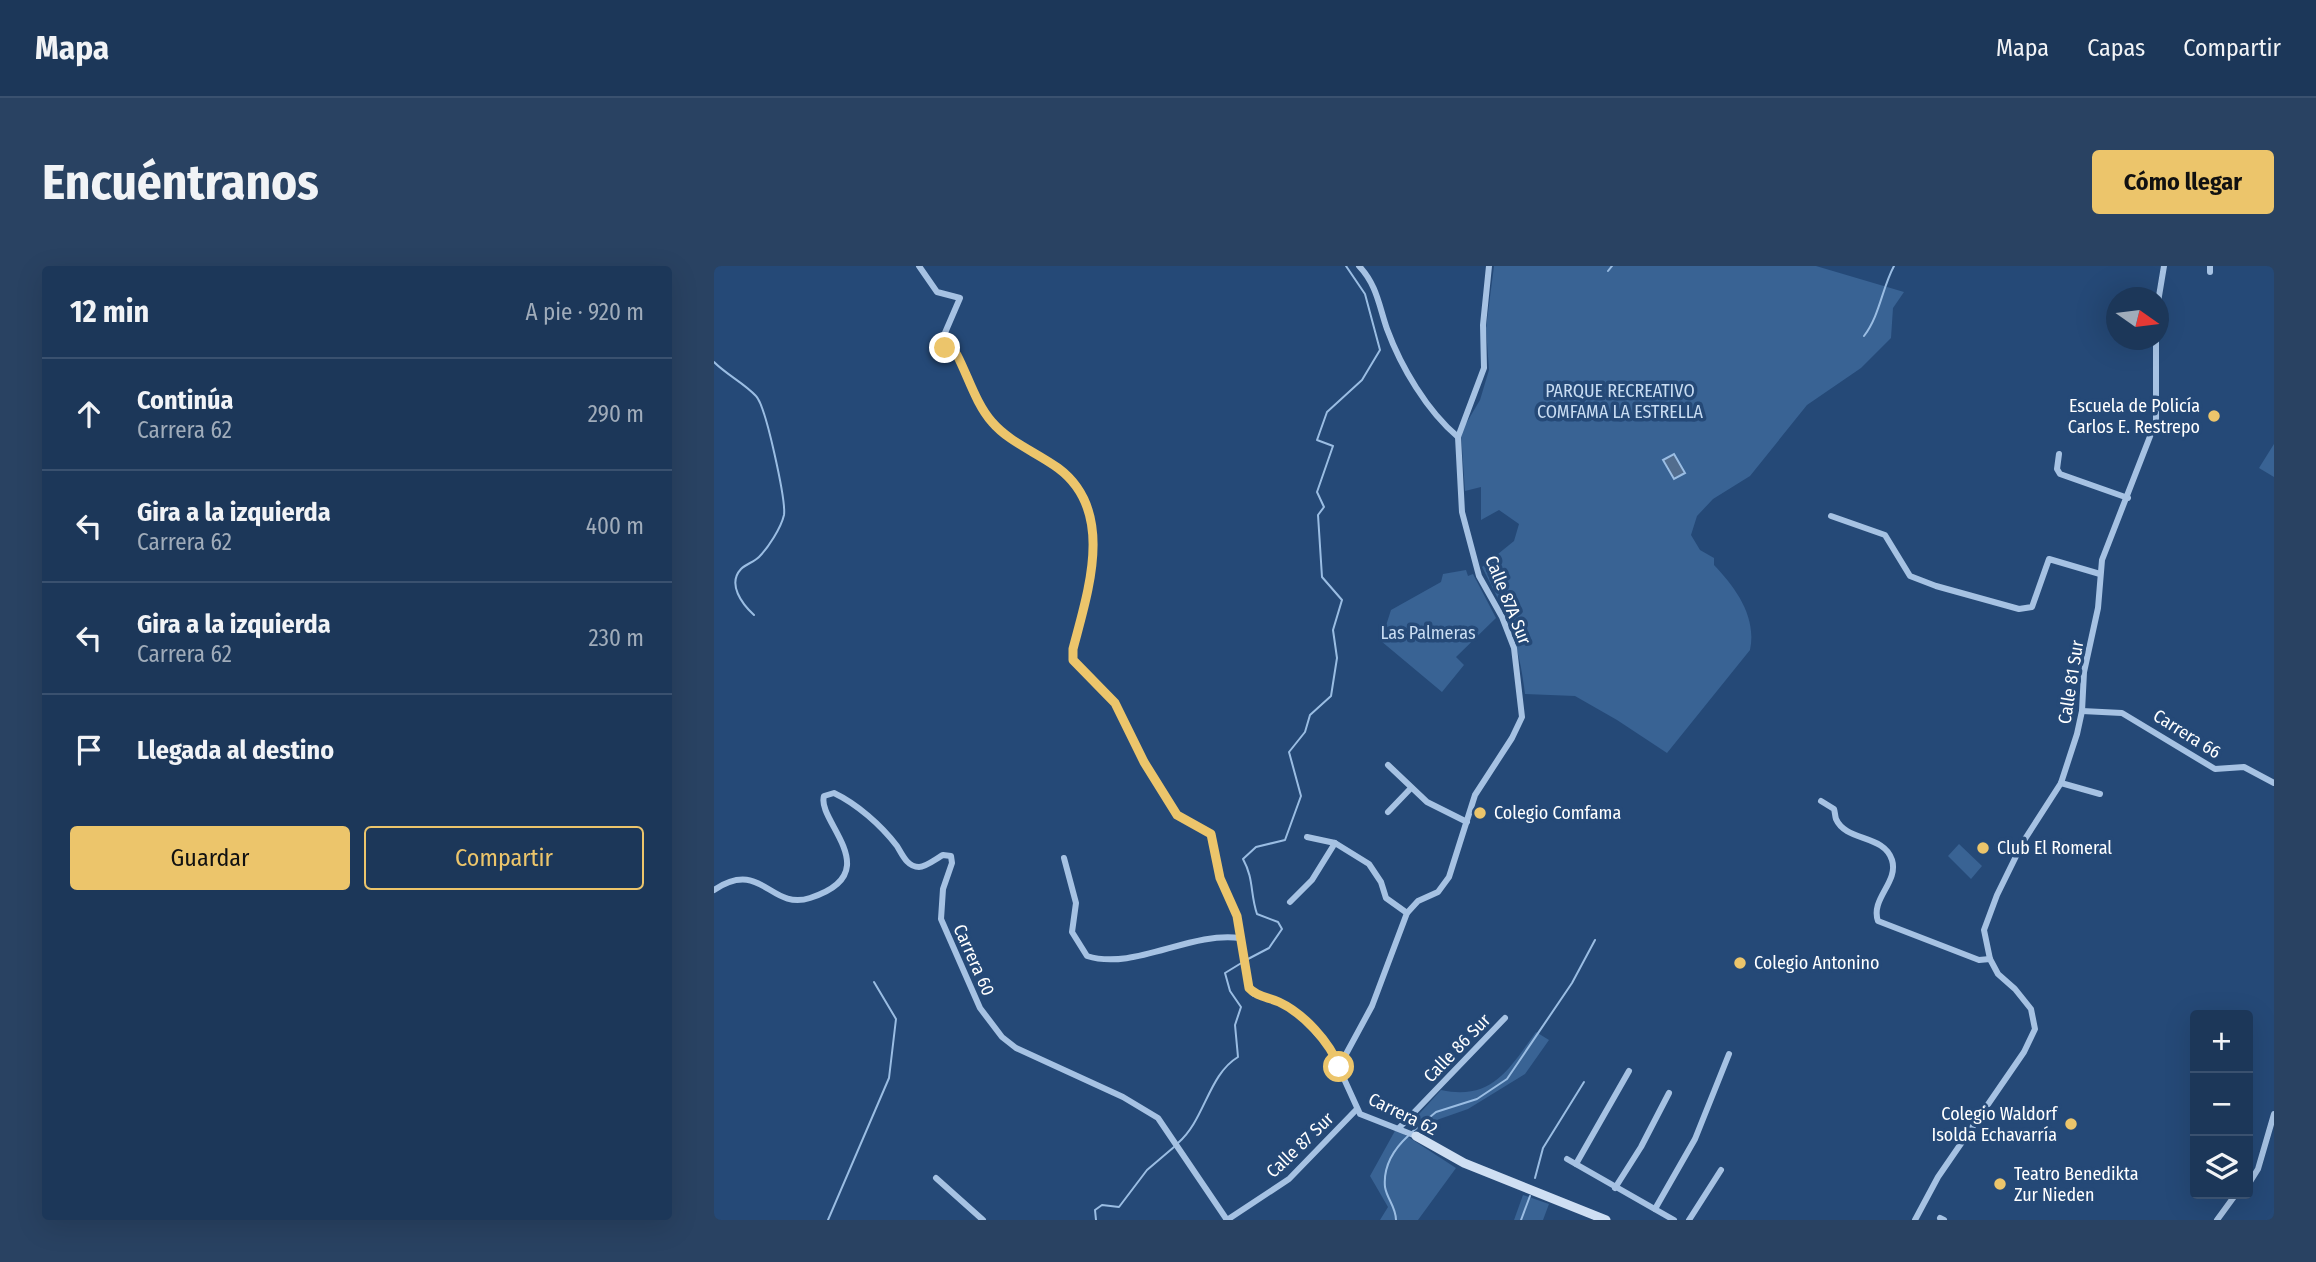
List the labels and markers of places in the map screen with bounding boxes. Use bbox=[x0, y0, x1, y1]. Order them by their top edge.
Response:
place label: Escuela de Policía Carlos E. Restrepo bbox=[2068, 395, 2200, 438]
marker: Escuela de Policía Carlos E. Restrepo bbox=[2206, 408, 2222, 424]
place label: Colegio Comfama bbox=[1494, 802, 1621, 824]
marker: Colegio Comfama bbox=[1472, 805, 1488, 821]
place label: Club El Romeral bbox=[1997, 837, 2112, 859]
marker: Club El Romeral bbox=[1975, 840, 1991, 856]
place label: Colegio Antonino bbox=[1754, 952, 1880, 974]
marker: Colegio Antonino bbox=[1732, 955, 1748, 971]
place label: Colegio Waldorf Isolda Echavarría bbox=[1931, 1103, 2058, 1146]
marker: Colegio Waldorf Isolda Echavarría bbox=[2063, 1116, 2079, 1132]
place label: Teatro Benedikta Zur Nieden bbox=[2014, 1163, 2139, 1206]
marker: Teatro Benedikta Zur Nieden bbox=[1992, 1176, 2008, 1192]

